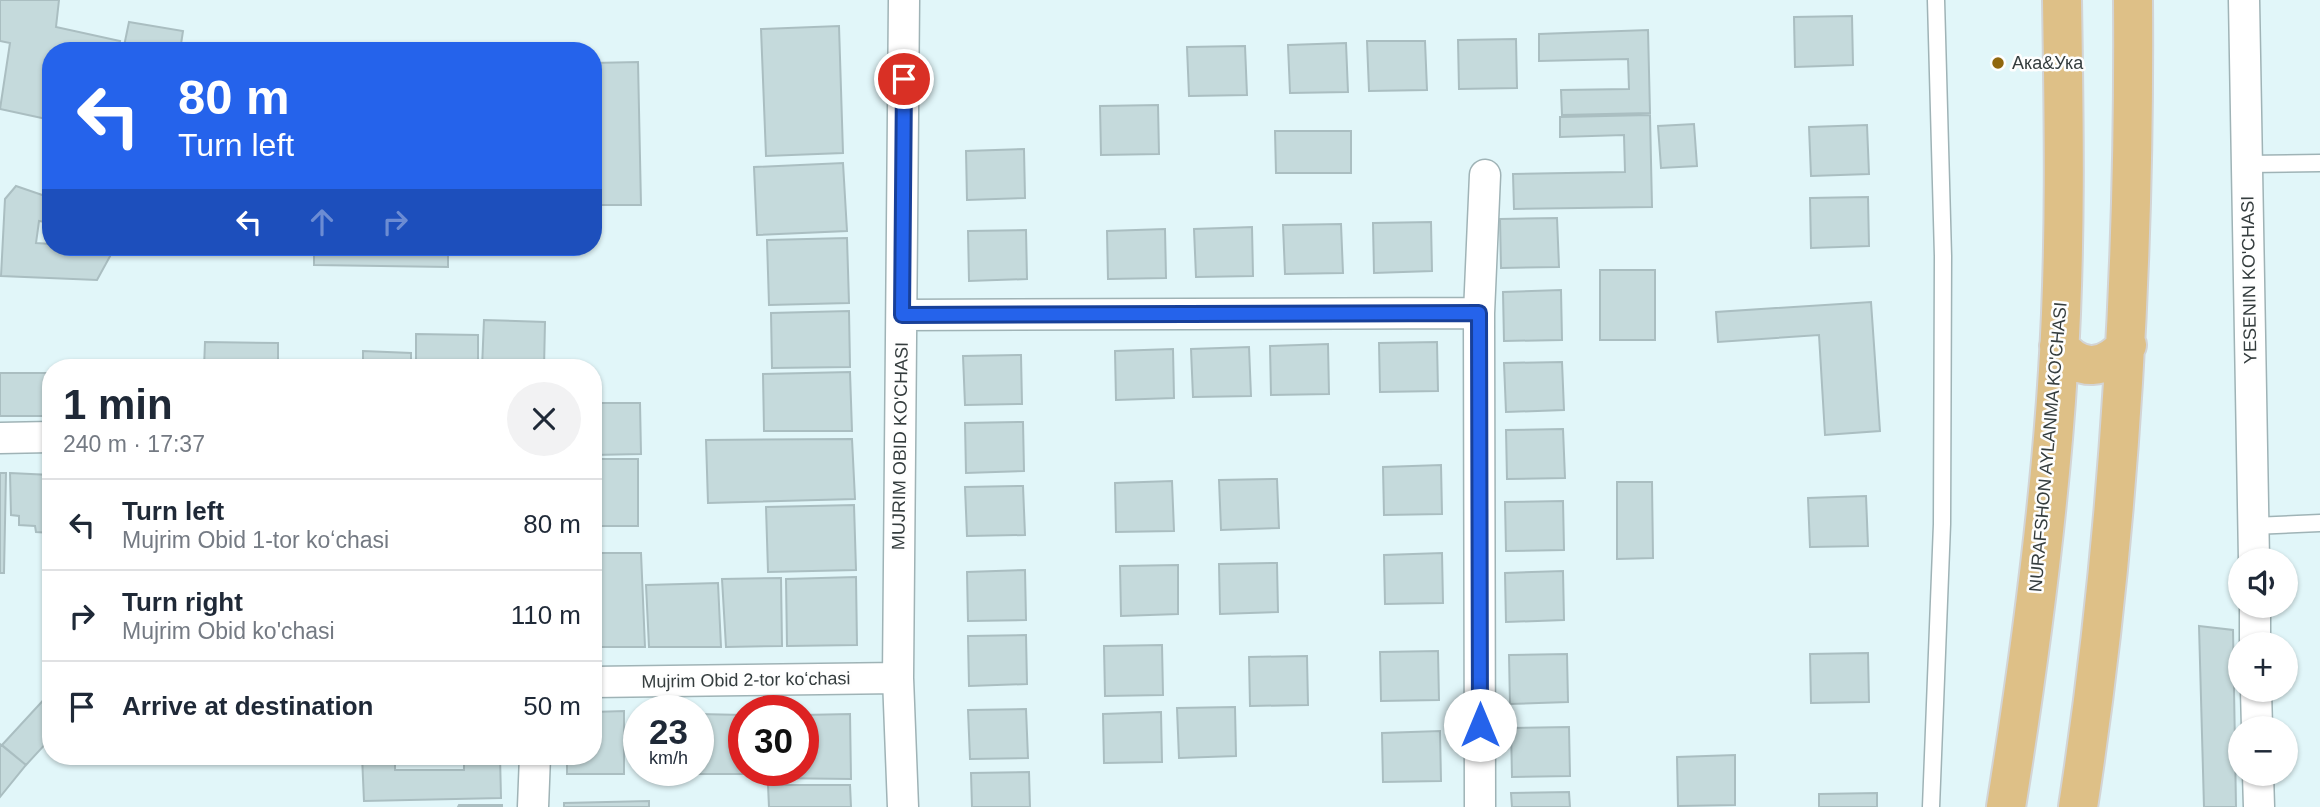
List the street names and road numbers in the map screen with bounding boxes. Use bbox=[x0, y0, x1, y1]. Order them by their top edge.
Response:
street label: YESENIN KO'CHASI bbox=[2238, 196, 2260, 364]
street label: NURAFSHON AYLANMA KO'CHASI bbox=[2025, 301, 2071, 593]
street label: MUJRIM OBID KO'CHASI bbox=[888, 342, 912, 550]
street label: Mujrim Obid 2-tor koʻchasi bbox=[641, 668, 851, 692]

